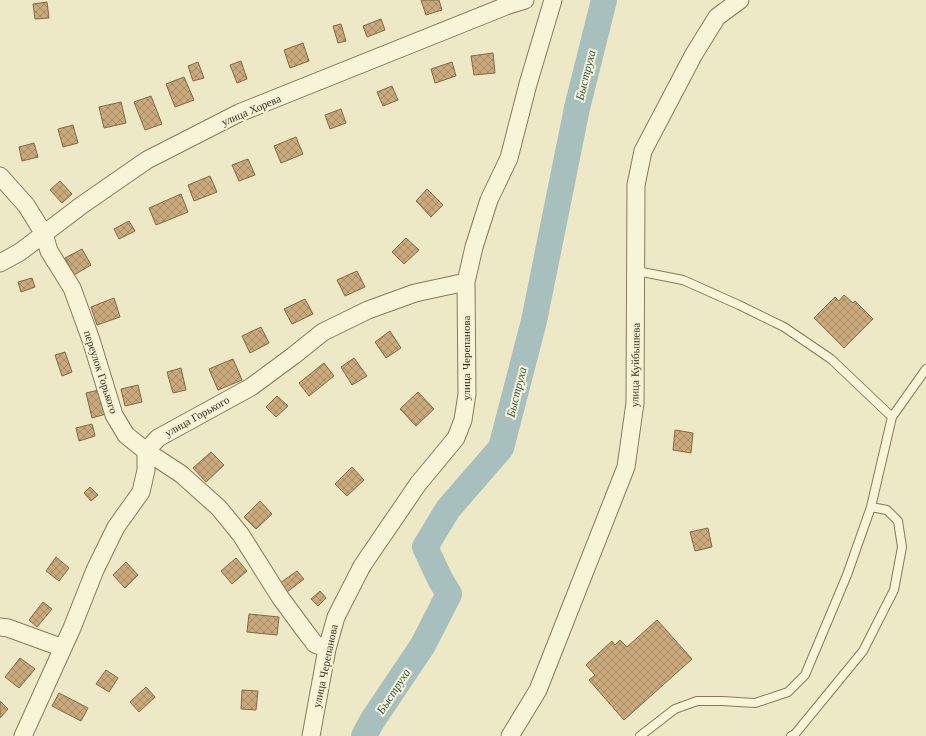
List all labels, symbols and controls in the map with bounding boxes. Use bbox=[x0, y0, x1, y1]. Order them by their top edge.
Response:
water label: Быструха bbox=[571, 48, 598, 103]
street label: улица Хорева bbox=[219, 91, 283, 129]
street label: улица Черепанова bbox=[459, 315, 473, 400]
street label: улица Куйбышева bbox=[627, 323, 643, 407]
street label: переулок Горького bbox=[81, 329, 121, 416]
water label: Быструха bbox=[502, 365, 529, 420]
street label: улица Горького bbox=[162, 392, 232, 440]
street label: улица Черепанова bbox=[309, 623, 341, 709]
water label: Быструха bbox=[372, 665, 413, 717]

